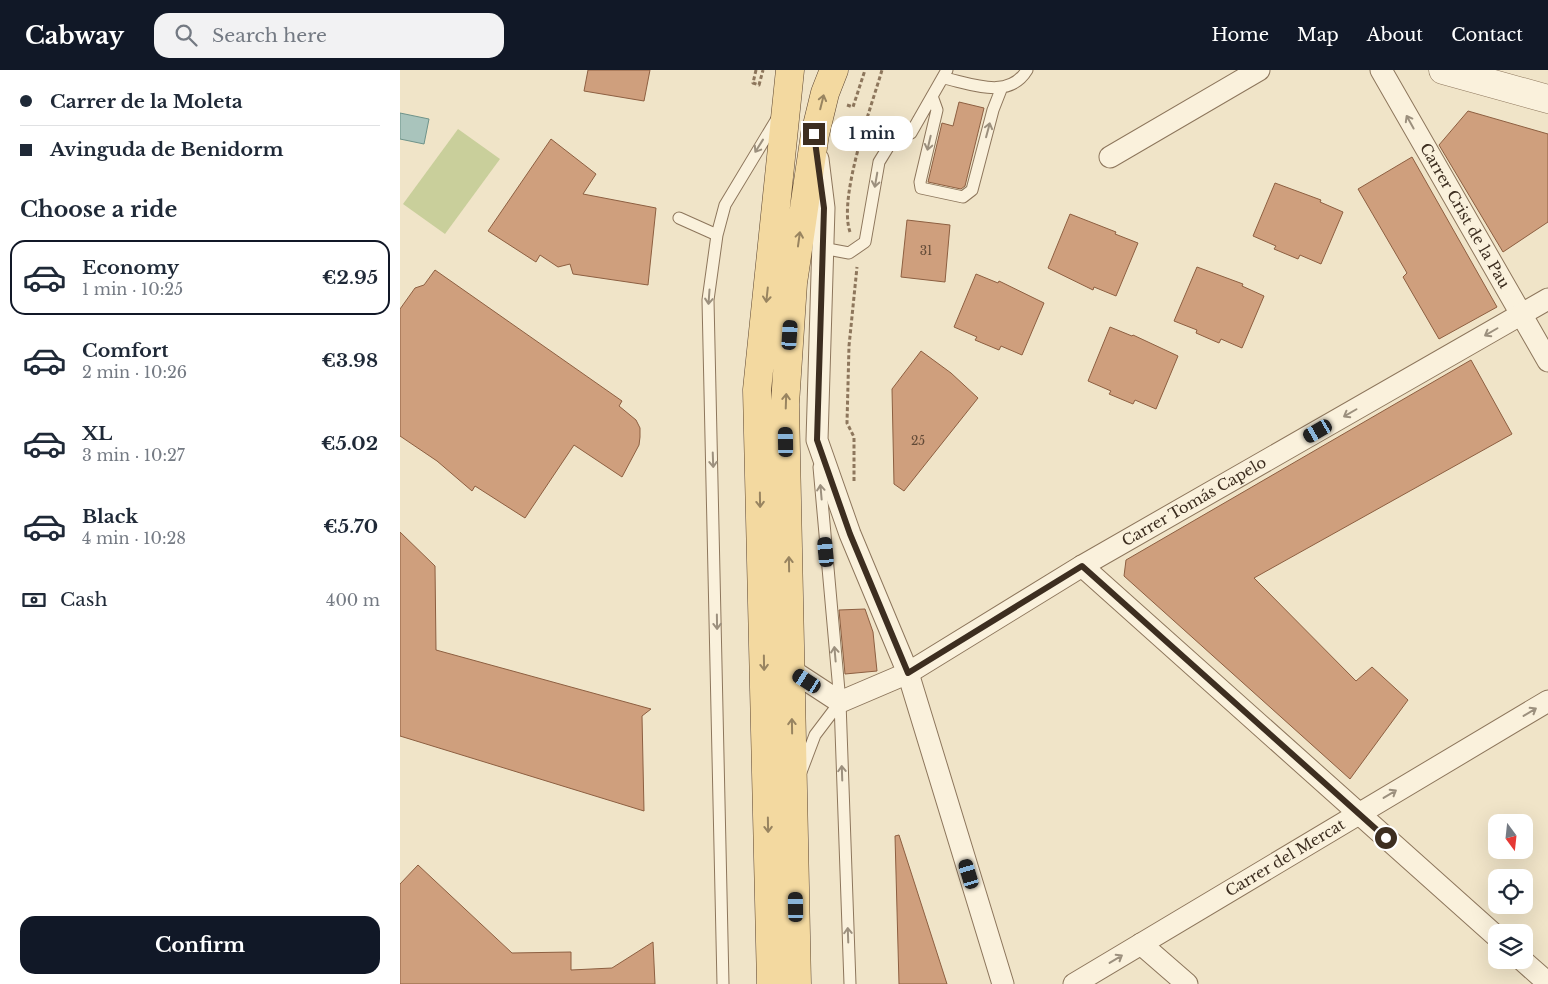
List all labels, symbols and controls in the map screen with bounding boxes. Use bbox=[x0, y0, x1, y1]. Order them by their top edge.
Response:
search box bbox=[154, 13, 504, 58]
text: Cabway bbox=[25, 21, 124, 50]
icon: search bbox=[172, 21, 200, 49]
text: Search here bbox=[212, 24, 327, 47]
text: Home bbox=[1211, 24, 1269, 46]
text: Map bbox=[1297, 24, 1339, 46]
text: About bbox=[1367, 24, 1423, 46]
text: Contact bbox=[1451, 24, 1523, 46]
text: Carrer de la Moleta bbox=[50, 90, 243, 113]
one-way arrow bbox=[818, 94, 827, 110]
one-way arrow bbox=[1405, 115, 1415, 129]
callout: 1 min bbox=[832, 116, 914, 152]
route end bbox=[803, 123, 825, 145]
text: 1 min bbox=[849, 123, 895, 143]
one-way arrow bbox=[984, 123, 993, 139]
one-way arrow bbox=[924, 135, 933, 151]
text: Avinguda de Benidorm bbox=[50, 138, 284, 161]
one-way arrow bbox=[754, 138, 764, 152]
street label: Carrer Crist de la Pau bbox=[1416, 140, 1514, 291]
one-way arrow bbox=[870, 172, 880, 188]
text: Choose a ride bbox=[20, 196, 177, 223]
one-way arrow bbox=[795, 232, 805, 248]
house number: 31 bbox=[920, 243, 932, 258]
icon: car bbox=[22, 255, 67, 300]
text: Economy bbox=[82, 256, 179, 279]
text: €2.95 bbox=[322, 266, 378, 289]
text: 1 min · 10:25 bbox=[82, 279, 183, 299]
one-way arrow bbox=[762, 286, 772, 302]
one-way arrow bbox=[705, 289, 714, 305]
car bbox=[781, 320, 798, 350]
one-way arrow bbox=[1484, 327, 1498, 337]
icon: car bbox=[22, 338, 67, 383]
text: Comfort bbox=[82, 339, 169, 362]
text: €3.98 bbox=[322, 349, 378, 372]
text: 2 min · 10:26 bbox=[82, 362, 187, 382]
one-way arrow bbox=[781, 393, 790, 409]
one-way arrow bbox=[1343, 408, 1357, 418]
car bbox=[1301, 417, 1334, 445]
icon: car bbox=[22, 421, 67, 466]
text: XL bbox=[82, 422, 112, 445]
car bbox=[778, 427, 793, 457]
text: €5.02 bbox=[321, 432, 378, 455]
house number: 25 bbox=[911, 433, 925, 448]
text: 3 min · 10:27 bbox=[82, 445, 185, 465]
one-way arrow bbox=[708, 452, 718, 468]
street label: Carrer Tomás Capelo bbox=[1118, 452, 1270, 550]
one-way arrow bbox=[816, 484, 826, 500]
one-way arrow bbox=[755, 492, 765, 508]
icon: car bbox=[22, 504, 67, 549]
text: Black bbox=[82, 505, 138, 528]
text: €5.70 bbox=[323, 515, 378, 538]
text: 4 min · 10:28 bbox=[82, 528, 186, 548]
car bbox=[817, 536, 834, 568]
one-way arrow bbox=[784, 556, 794, 572]
icon: cash bbox=[20, 586, 48, 614]
text: Cash bbox=[60, 588, 107, 611]
text: 400 m bbox=[326, 590, 380, 610]
one-way arrow bbox=[712, 614, 722, 630]
one-way arrow bbox=[831, 646, 840, 662]
one-way arrow bbox=[759, 655, 768, 671]
car bbox=[790, 667, 823, 695]
one-way arrow bbox=[1523, 706, 1537, 716]
one-way arrow bbox=[787, 718, 797, 734]
one-way arrow bbox=[838, 765, 847, 781]
one-way arrow bbox=[1383, 789, 1397, 799]
street label: Carrer del Mercat bbox=[1222, 814, 1348, 900]
north arrow bbox=[1488, 814, 1532, 859]
map controls bbox=[1488, 814, 1533, 969]
one-way arrow bbox=[763, 817, 772, 833]
route start bbox=[1375, 827, 1397, 849]
car bbox=[957, 857, 980, 891]
button: locate bbox=[1488, 869, 1533, 914]
car bbox=[788, 892, 803, 922]
button: Confirm bbox=[20, 916, 380, 974]
button: layers bbox=[1488, 924, 1533, 969]
one-way arrow bbox=[844, 928, 853, 944]
one-way arrow bbox=[1108, 953, 1122, 963]

